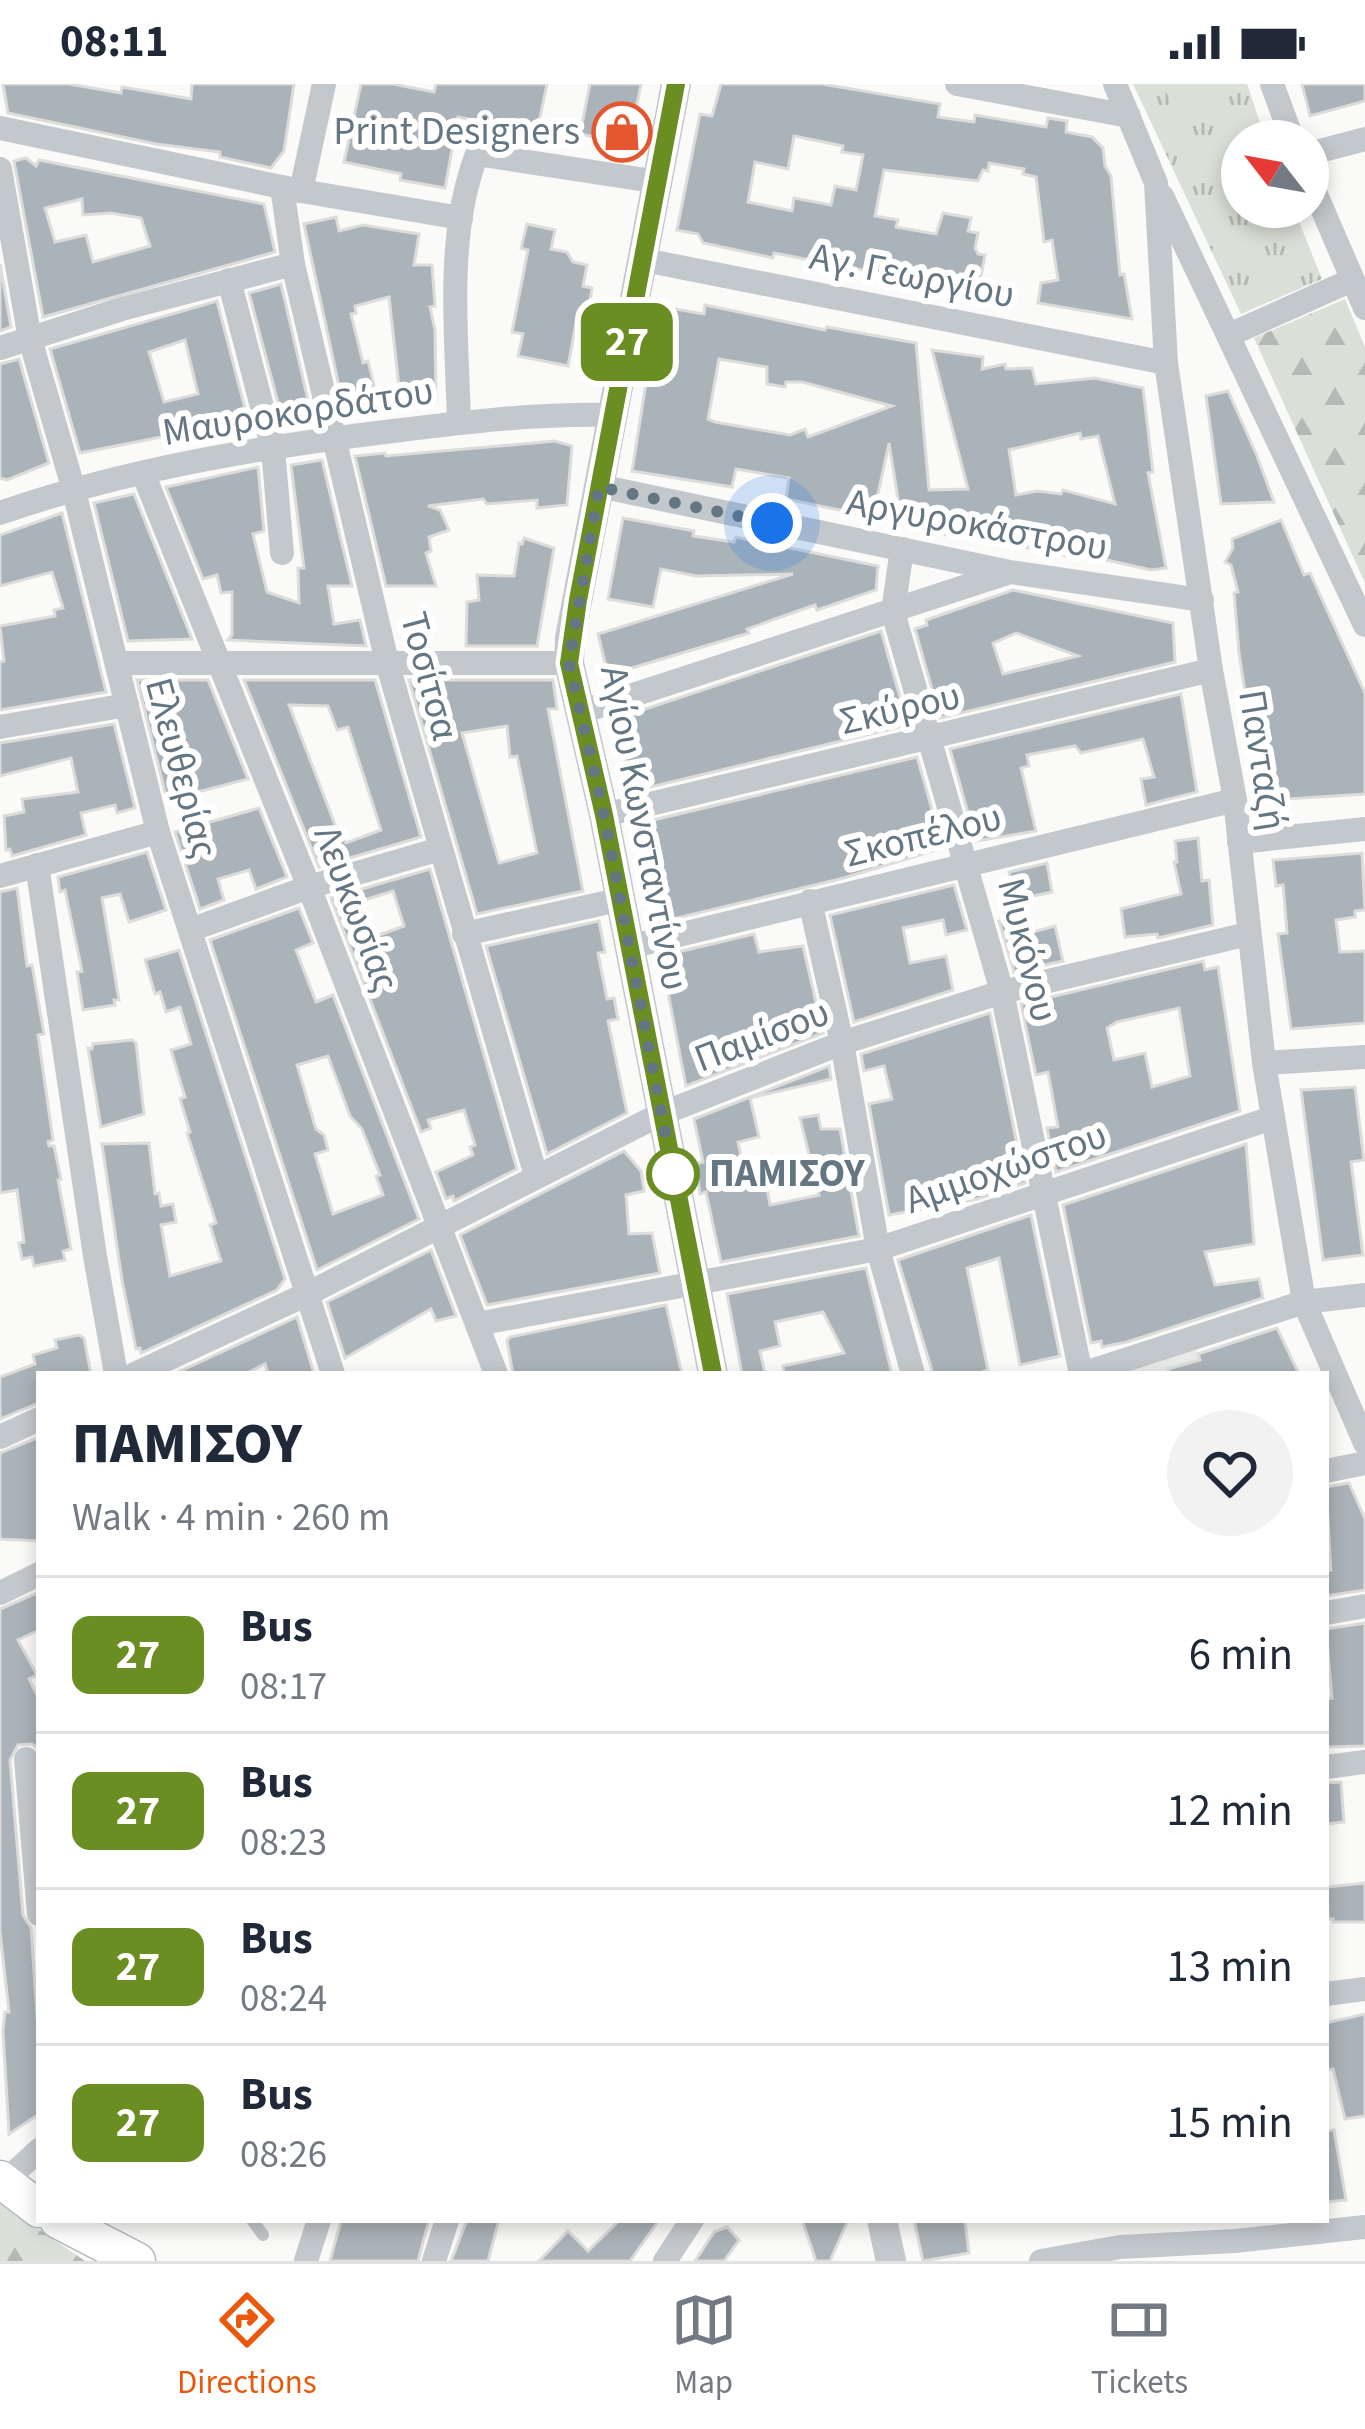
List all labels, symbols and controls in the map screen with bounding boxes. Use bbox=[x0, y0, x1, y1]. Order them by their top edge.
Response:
text: 08:11 bbox=[60, 10, 169, 74]
shop icon: Print Designers bbox=[591, 101, 653, 163]
place label: Print Designers bbox=[333, 104, 580, 160]
north arrow bbox=[1221, 120, 1329, 228]
map controls bbox=[1221, 120, 1329, 228]
street label: Αγ. Γεωργίου bbox=[805, 229, 1019, 323]
line badge: 27 bbox=[573, 303, 681, 381]
text: 27 bbox=[605, 312, 649, 372]
street label: Μαυροκορδάτου bbox=[159, 363, 437, 461]
street label: Αργυροκάστρου bbox=[842, 475, 1112, 575]
your location bbox=[742, 493, 802, 553]
street label: Τοσίτσα bbox=[385, 606, 473, 746]
street label: Αγίου Κωνσταντίνου bbox=[585, 661, 703, 995]
street label: Σκύρου bbox=[834, 668, 966, 750]
street label: Ελευθερίας bbox=[130, 672, 232, 864]
street label: Πανταζή bbox=[1223, 686, 1301, 834]
street label: Σκοπέλου bbox=[839, 789, 1007, 883]
street label: Λευκωσίας bbox=[299, 818, 413, 1000]
street label: Μυκόνου bbox=[982, 872, 1072, 1028]
street label: Παμίσου bbox=[686, 985, 838, 1087]
street label: Αμμοχώστου bbox=[898, 1107, 1114, 1229]
place label: ΠΑΜΙΣΟΥ bbox=[709, 1146, 865, 1202]
marker: ΠΑΜΙΣΟΥ bbox=[648, 1149, 698, 1199]
text: ΠΑΜΙΣΟΥ bbox=[72, 1404, 302, 1485]
button: heart bbox=[1167, 1410, 1293, 1536]
text: Walk · 4 min · 260 m bbox=[72, 1490, 390, 1546]
text: Bus bbox=[240, 1595, 313, 1659]
text: 6 min bbox=[1189, 1623, 1293, 1687]
text: 27 bbox=[116, 1625, 160, 1685]
text: 08:17 bbox=[240, 1659, 327, 1715]
text: Bus bbox=[240, 1751, 313, 1815]
text: 12 min bbox=[1166, 1779, 1293, 1843]
text: 27 bbox=[116, 1781, 160, 1841]
text: 08:23 bbox=[240, 1815, 327, 1871]
text: Bus bbox=[240, 1907, 313, 1971]
text: 13 min bbox=[1166, 1935, 1293, 1999]
text: 27 bbox=[116, 1937, 160, 1997]
text: 08:24 bbox=[240, 1971, 327, 2027]
text: Bus bbox=[240, 2063, 313, 2127]
text: 15 min bbox=[1166, 2091, 1293, 2155]
text: 27 bbox=[116, 2093, 160, 2153]
text: 08:26 bbox=[240, 2127, 327, 2183]
tab: Directions bbox=[177, 2287, 317, 2406]
tab: Map bbox=[671, 2287, 737, 2406]
tab: Tickets bbox=[1091, 2287, 1188, 2406]

